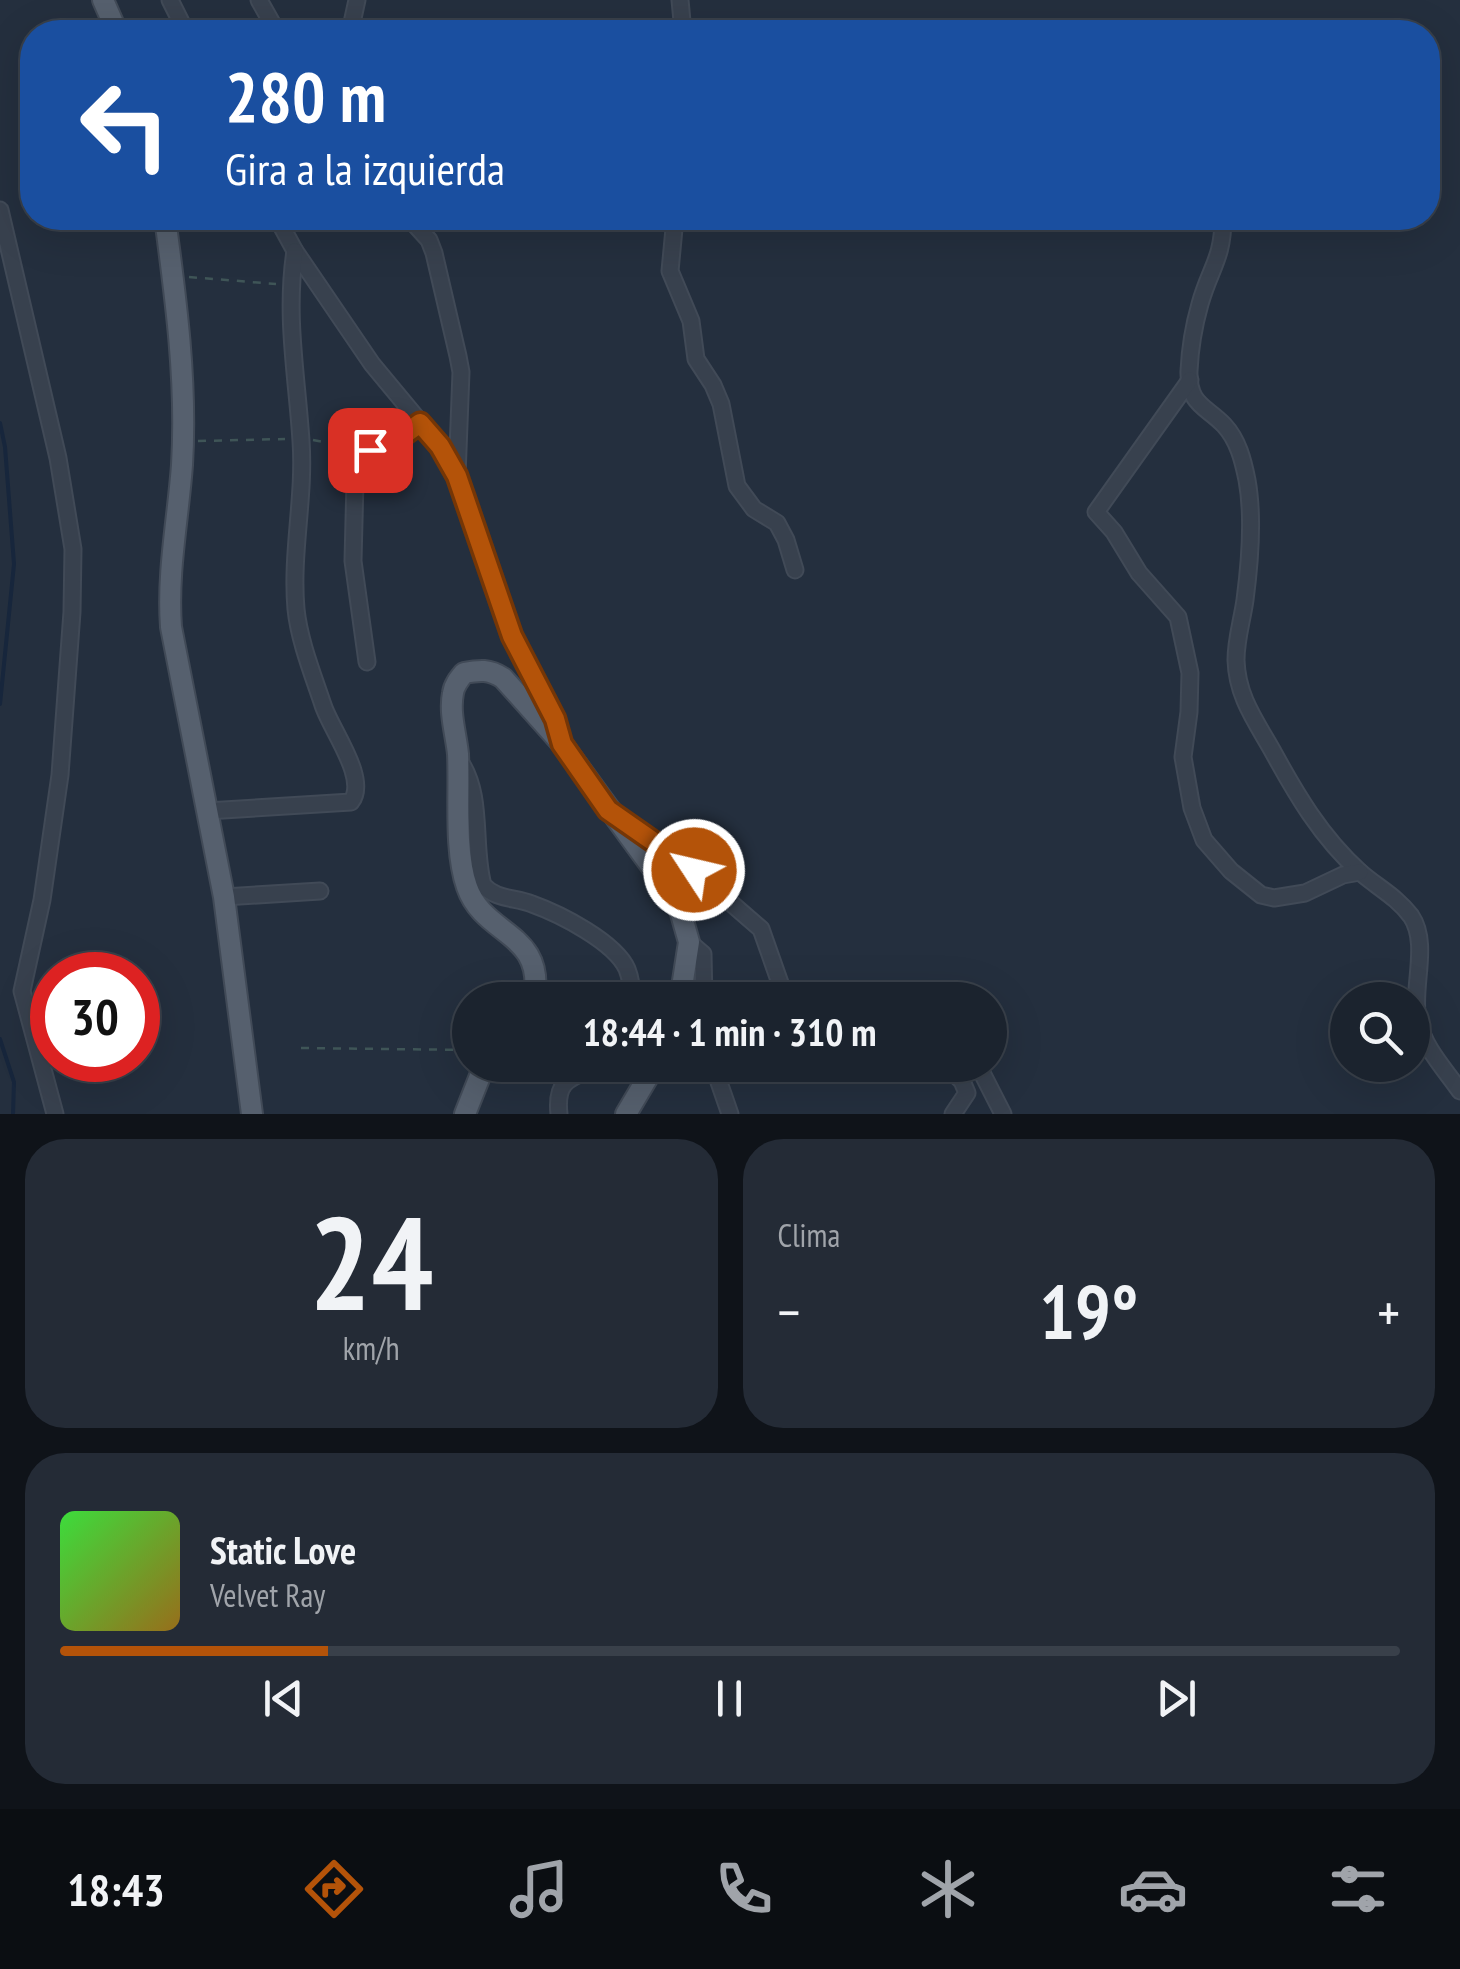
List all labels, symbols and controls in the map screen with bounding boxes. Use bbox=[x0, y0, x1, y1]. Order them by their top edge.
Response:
text: 280 m bbox=[225, 51, 386, 141]
icon: left bbox=[60, 60, 190, 190]
text: Gira a la izquierda bbox=[225, 139, 505, 197]
pin bbox=[328, 408, 413, 493]
icon: arrive bbox=[343, 423, 398, 478]
position arrow bbox=[642, 818, 746, 922]
speed limit sign: 30 bbox=[30, 952, 160, 1082]
map controls bbox=[1330, 982, 1430, 1082]
button: search bbox=[1330, 982, 1430, 1082]
text: 18:44 · 1 min · 310 m bbox=[583, 1007, 876, 1056]
text: 24 bbox=[309, 1178, 433, 1346]
text: Clima bbox=[778, 1214, 840, 1256]
text: 19° bbox=[1039, 1263, 1138, 1360]
text: − bbox=[778, 1276, 800, 1347]
text: + bbox=[1377, 1276, 1400, 1347]
text: km/h bbox=[343, 1327, 400, 1369]
text: Static Love bbox=[210, 1525, 356, 1574]
text: Velvet Ray bbox=[210, 1574, 325, 1616]
icon: previous bbox=[256, 1671, 311, 1726]
icon: pause bbox=[702, 1671, 757, 1726]
icon: next bbox=[1149, 1671, 1204, 1726]
icon: directions bbox=[299, 1854, 369, 1924]
icon: music bbox=[504, 1854, 574, 1924]
icon: phone bbox=[709, 1854, 779, 1924]
icon: climate bbox=[913, 1854, 983, 1924]
icon: car bbox=[1118, 1854, 1188, 1924]
icon: filters bbox=[1323, 1854, 1393, 1924]
text: 18:43 bbox=[67, 1860, 165, 1918]

